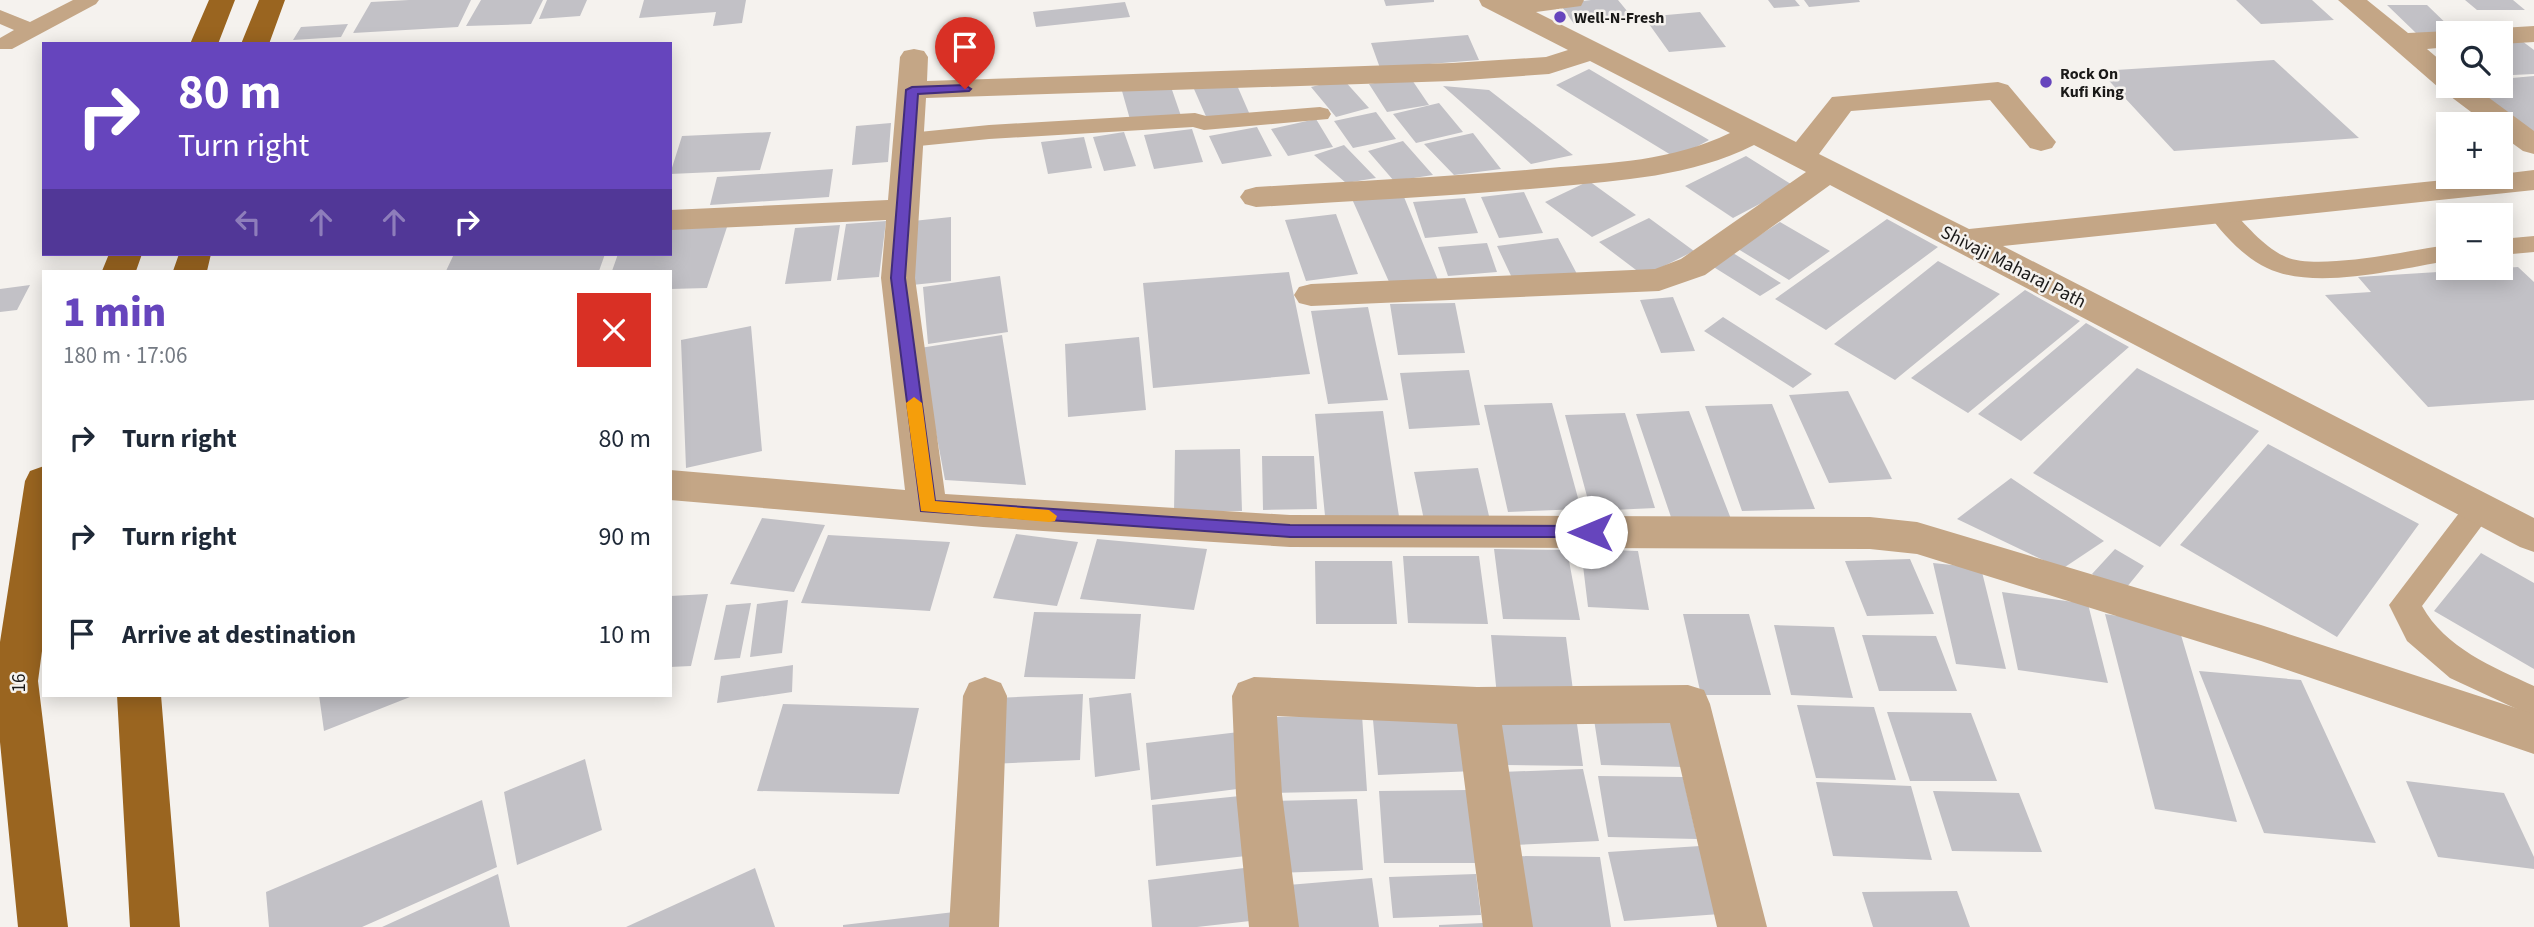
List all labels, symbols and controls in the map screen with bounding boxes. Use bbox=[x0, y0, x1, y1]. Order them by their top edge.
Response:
place label: Well-N-Fresh bbox=[1574, 7, 1665, 29]
marker: Well-N-Fresh bbox=[1552, 9, 1568, 25]
pin bbox=[935, 17, 995, 89]
map controls bbox=[2436, 21, 2513, 280]
button: search bbox=[2436, 21, 2513, 98]
icon: arrive bbox=[946, 28, 984, 66]
text: 80 m bbox=[178, 58, 282, 128]
place label: Rock On Kufi King bbox=[2060, 63, 2124, 103]
icon: right bbox=[63, 70, 154, 161]
marker: Rock On Kufi King bbox=[2038, 74, 2054, 90]
button: + bbox=[2436, 112, 2513, 189]
text: Turn right bbox=[178, 123, 309, 169]
icon: left bbox=[229, 203, 267, 241]
icon: ahead bbox=[302, 203, 340, 241]
icon: ahead bbox=[375, 203, 413, 241]
icon: right bbox=[448, 203, 486, 241]
button: − bbox=[2436, 203, 2513, 280]
street label: Shivaji Maharaj Path bbox=[1936, 219, 2091, 316]
text: 1 min bbox=[63, 283, 166, 343]
button: close bbox=[577, 293, 651, 367]
text: 180 m · 17:06 bbox=[63, 339, 187, 372]
icon: right bbox=[63, 419, 101, 457]
text: Turn right bbox=[122, 420, 237, 457]
text: 80 m bbox=[598, 420, 651, 457]
position arrow bbox=[1554, 495, 1628, 569]
icon: right bbox=[63, 517, 101, 555]
text: Turn right bbox=[122, 518, 237, 555]
text: 90 m bbox=[598, 518, 651, 555]
icon: arrive bbox=[63, 615, 101, 653]
text: Arrive at destination bbox=[122, 616, 356, 653]
text: 10 m bbox=[598, 616, 651, 653]
street label: 16 bbox=[6, 674, 33, 692]

